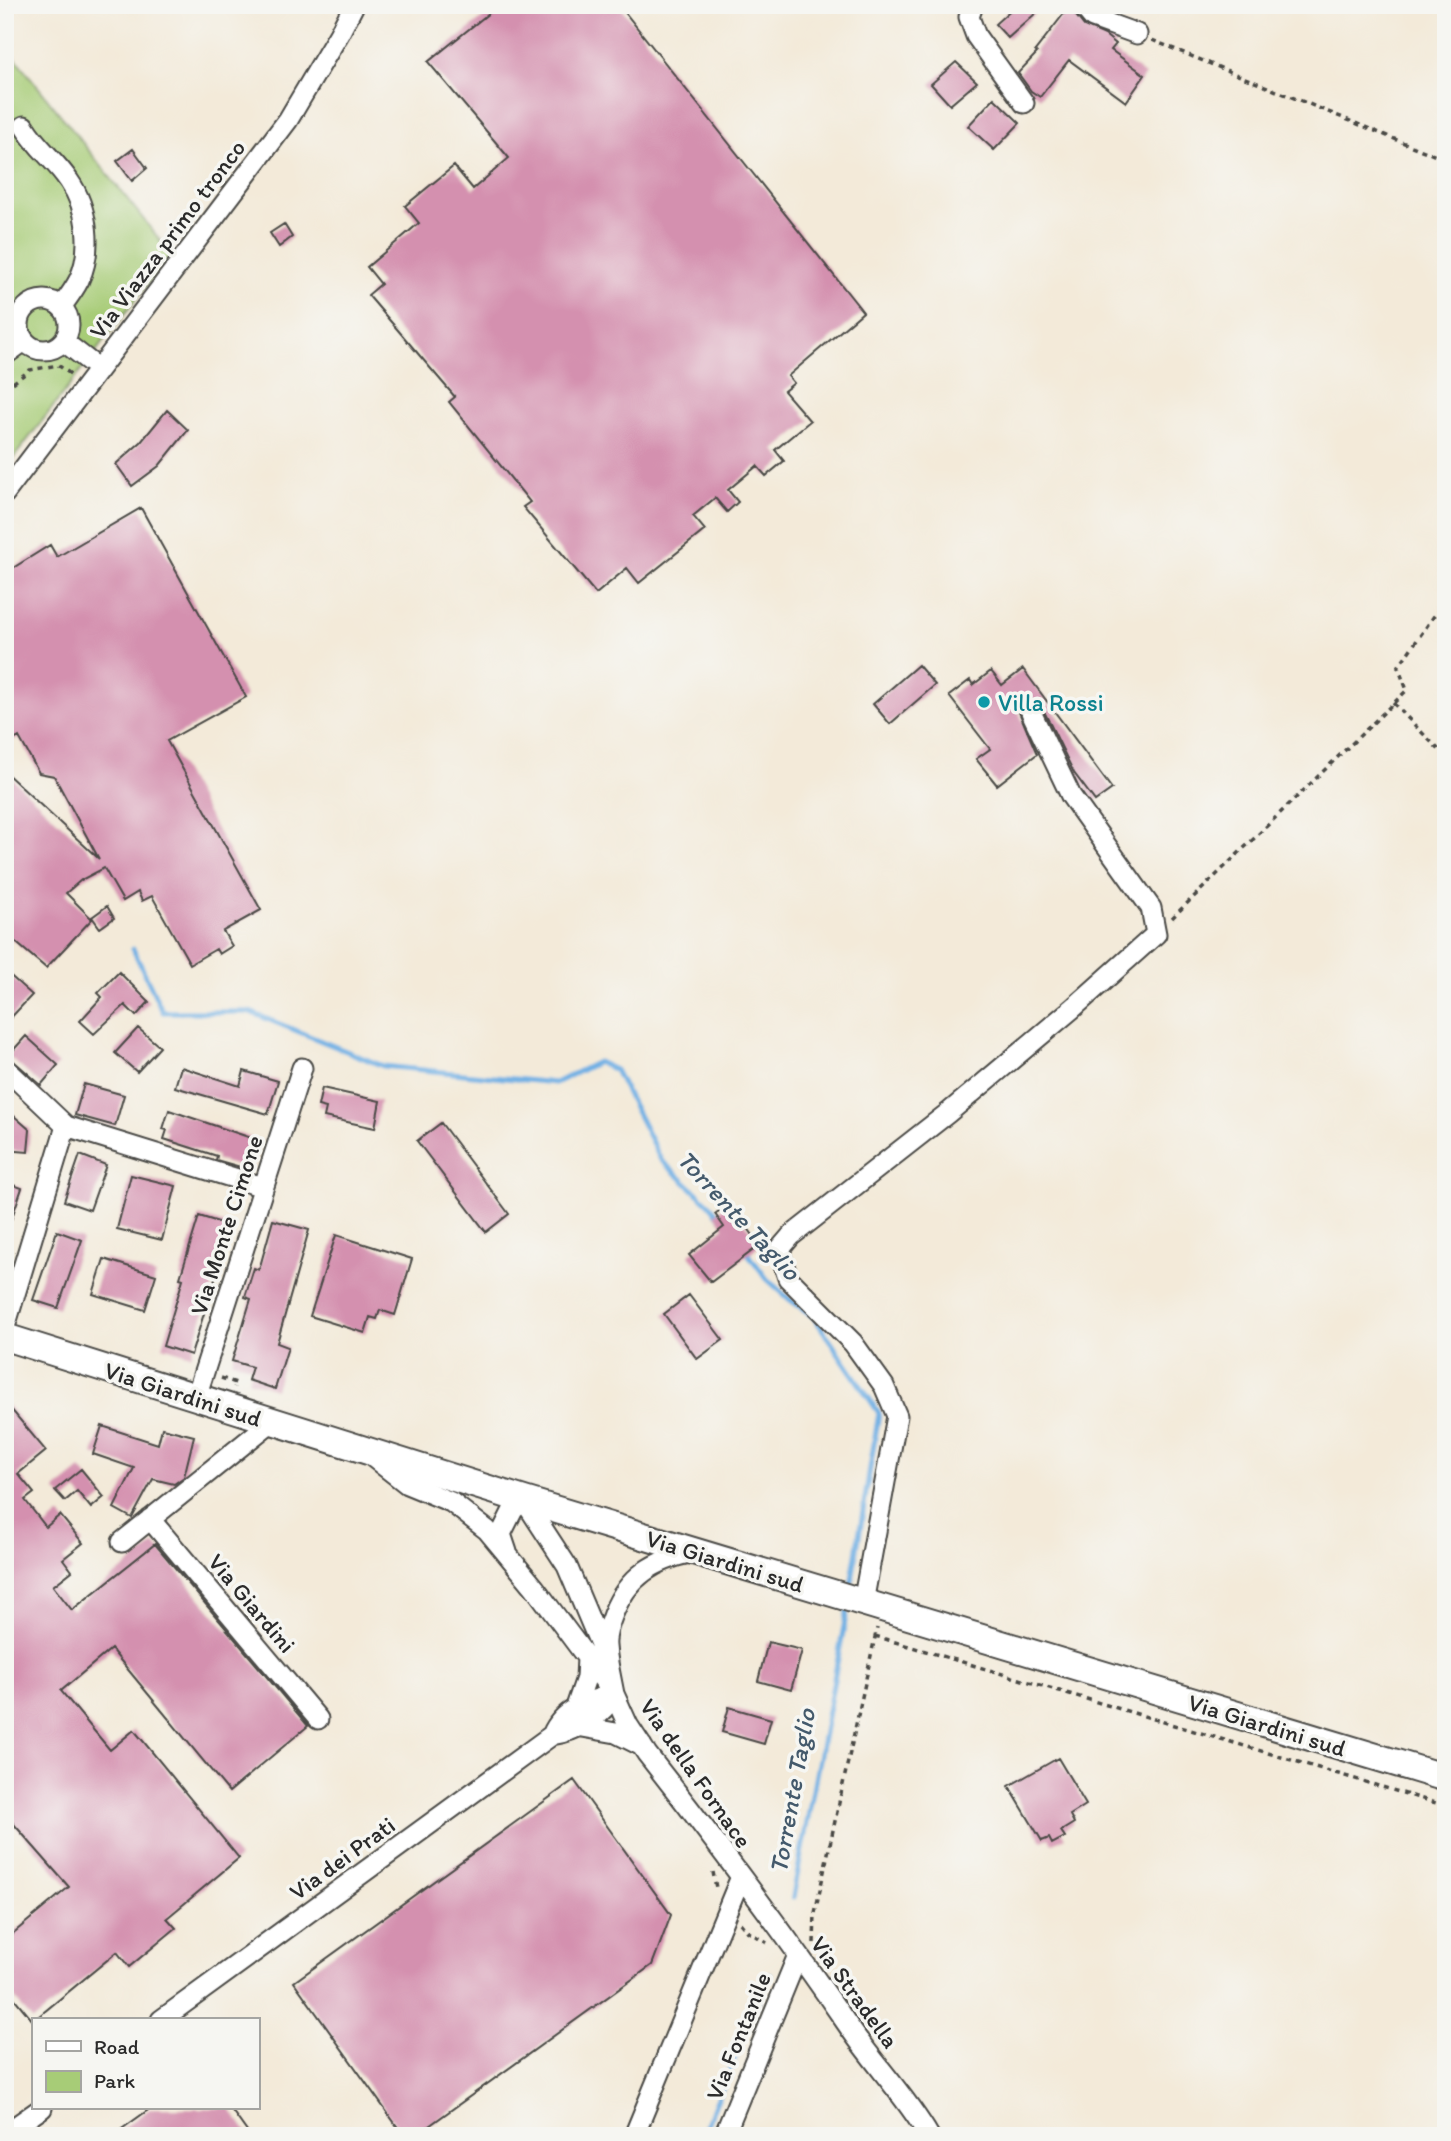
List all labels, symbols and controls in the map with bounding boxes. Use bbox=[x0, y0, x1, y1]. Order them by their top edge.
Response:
street label: Via Viazza primo tronco bbox=[83, 134, 251, 344]
place label: Villa Rossi bbox=[998, 688, 1104, 717]
marker: Villa Rossi bbox=[976, 694, 992, 710]
street label: Via Monte Cimone bbox=[183, 1131, 269, 1319]
water label: Torrente Taglio bbox=[670, 1143, 808, 1287]
street label: Via Giardini sud bbox=[101, 1355, 265, 1433]
street label: Via Giardini sud bbox=[643, 1523, 807, 1599]
street label: Via Giardini bbox=[202, 1547, 302, 1659]
street label: Via Giardini sud bbox=[1185, 1687, 1349, 1763]
street label: Via della Fornace bbox=[634, 1693, 758, 1853]
water label: Torrente Taglio bbox=[762, 1705, 822, 1876]
street label: Via dei Prati bbox=[284, 1810, 400, 1906]
street label: Via Stradella bbox=[805, 1930, 905, 2054]
street label: Via Fontanile bbox=[699, 1968, 777, 2104]
legend bbox=[32, 2018, 259, 2110]
text: Road bbox=[94, 2034, 140, 2059]
text: Park bbox=[94, 2068, 136, 2093]

